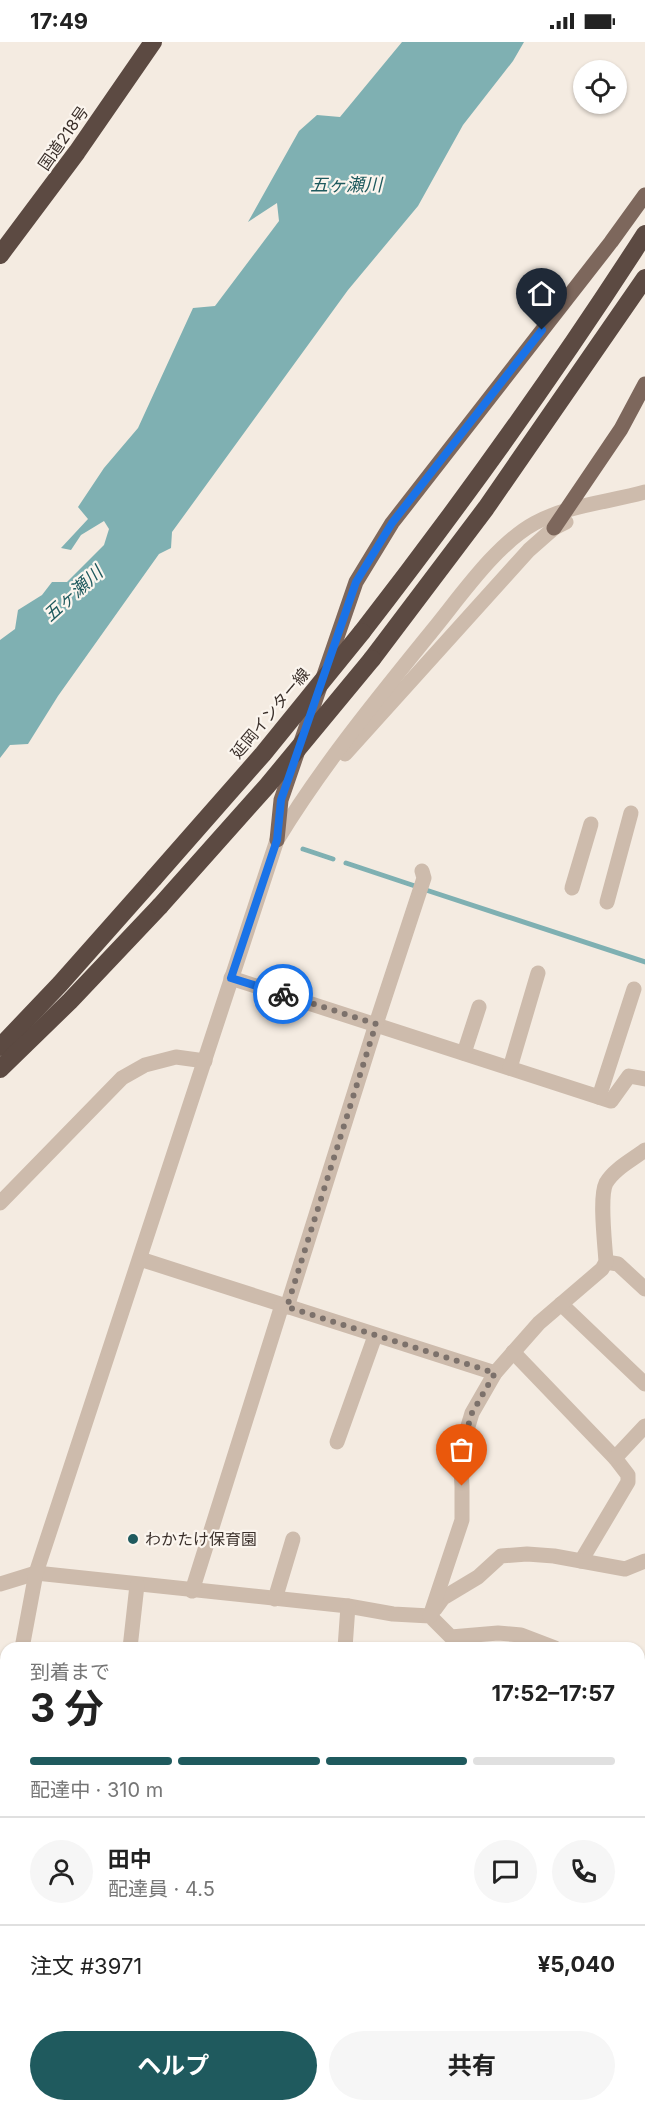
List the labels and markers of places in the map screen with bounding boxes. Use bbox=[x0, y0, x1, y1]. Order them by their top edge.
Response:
pin bbox=[516, 268, 567, 330]
pin bbox=[436, 1424, 487, 1486]
place label: わかたけ保育園 bbox=[145, 1529, 257, 1549]
marker: わかたけ保育園 bbox=[126, 1532, 140, 1546]

